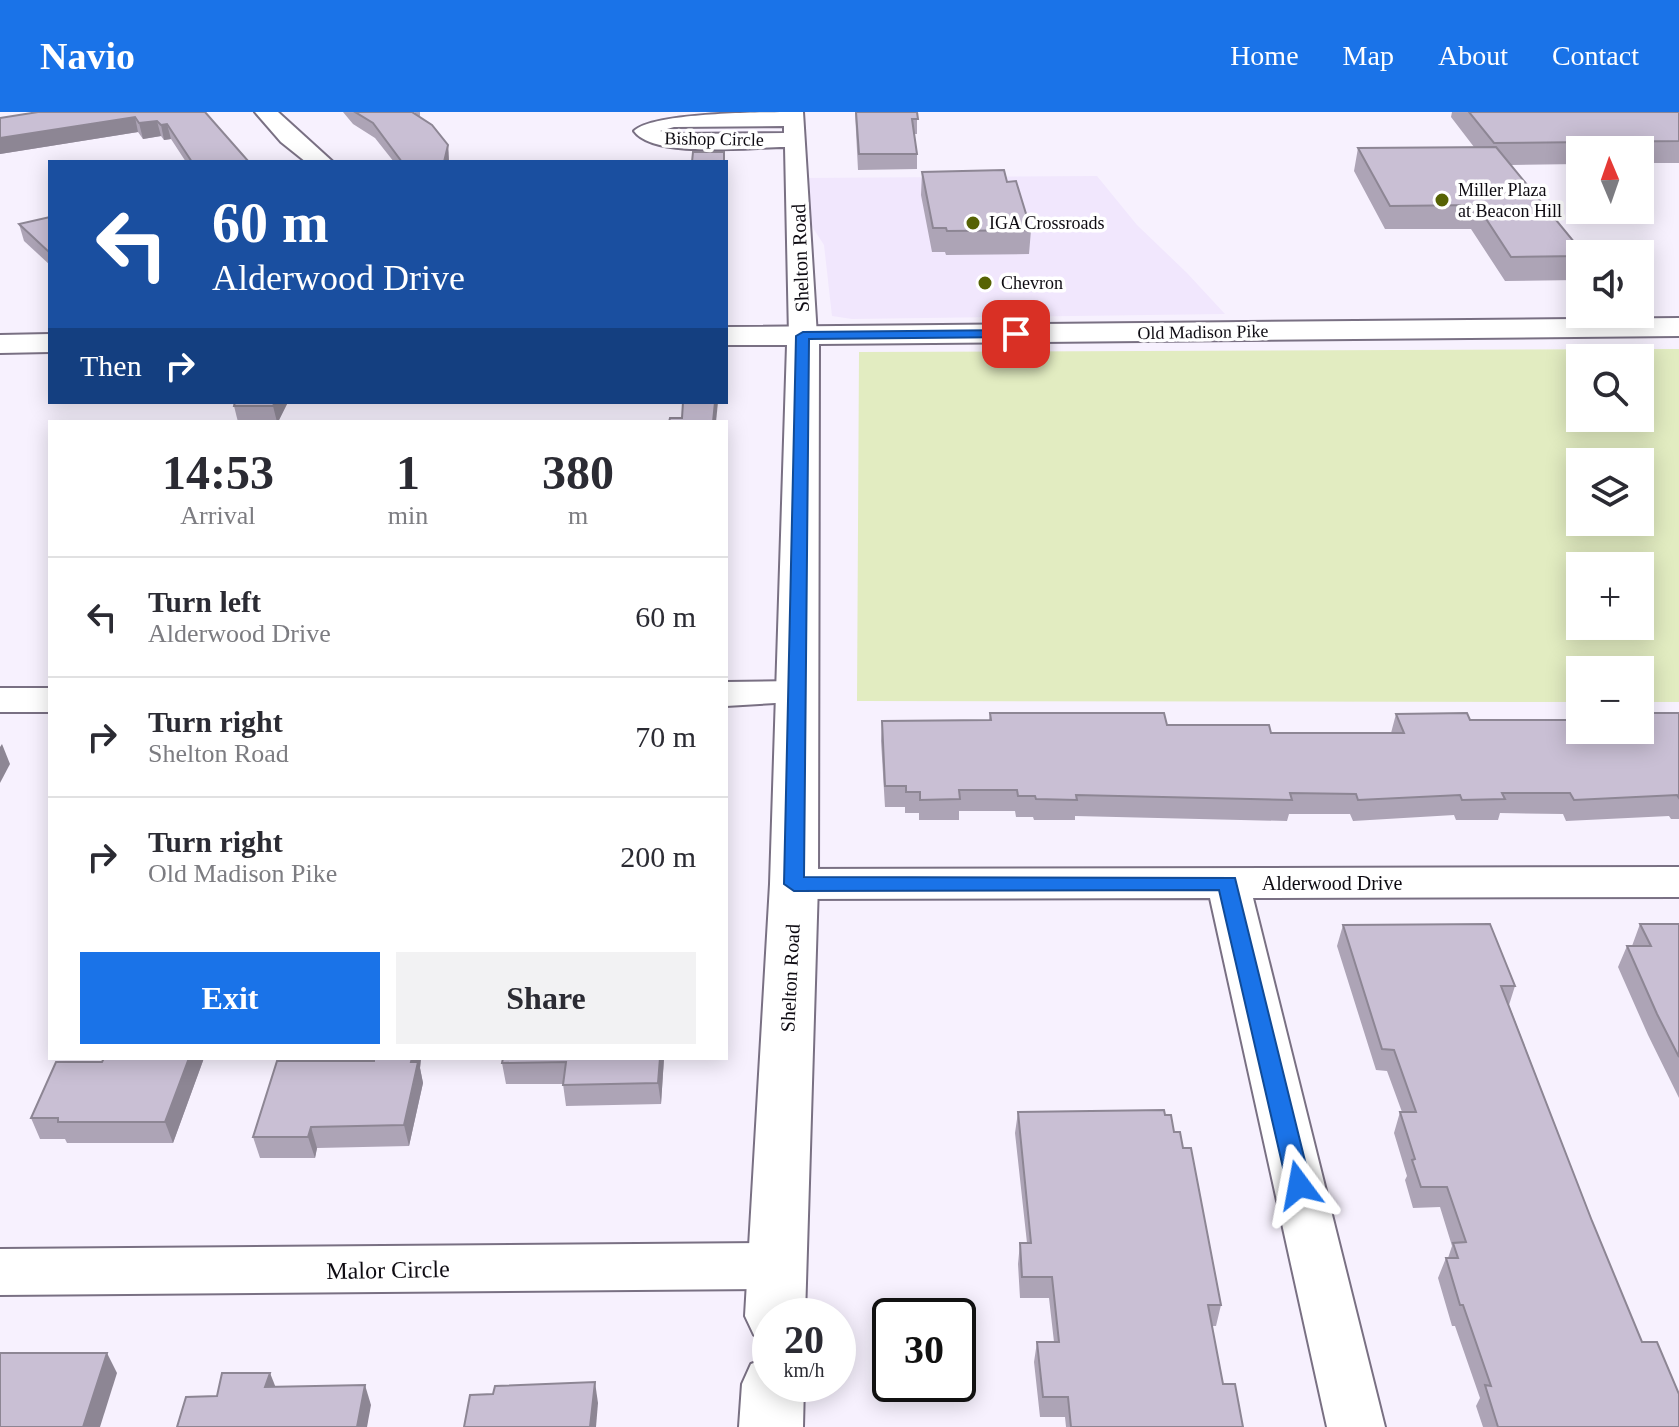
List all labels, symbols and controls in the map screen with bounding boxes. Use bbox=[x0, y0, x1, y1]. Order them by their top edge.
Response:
text: Navio bbox=[40, 35, 135, 77]
text: Home bbox=[1230, 40, 1299, 71]
text: Map bbox=[1343, 40, 1394, 71]
text: About bbox=[1438, 40, 1508, 71]
text: Contact bbox=[1552, 40, 1639, 71]
street label: Bishop Circle bbox=[664, 128, 764, 150]
north arrow bbox=[1566, 136, 1654, 224]
map controls bbox=[1566, 136, 1654, 744]
place label: Miller Plaza at Beacon Hill bbox=[1458, 180, 1562, 221]
marker: Miller Plaza at Beacon Hill bbox=[1433, 191, 1451, 209]
icon: left bbox=[80, 192, 184, 296]
text: 60 m bbox=[212, 192, 329, 254]
street label: Shelton Road bbox=[787, 203, 813, 313]
place label: IGA Crossroads bbox=[989, 213, 1105, 233]
marker: IGA Crossroads bbox=[964, 214, 982, 232]
button: sound bbox=[1566, 240, 1654, 328]
text: Alderwood Drive bbox=[212, 258, 465, 298]
place label: Chevron bbox=[1001, 273, 1063, 293]
marker: Chevron bbox=[976, 274, 994, 292]
pin bbox=[982, 300, 1050, 368]
icon: arrive bbox=[994, 312, 1038, 356]
street label: Old Madison Pike bbox=[1137, 321, 1269, 343]
icon: right bbox=[158, 344, 202, 388]
button: search bbox=[1566, 344, 1654, 432]
text: Then bbox=[80, 349, 142, 382]
text: 14:53 bbox=[162, 446, 274, 499]
text: 1 bbox=[396, 446, 420, 499]
text: 380 bbox=[542, 446, 614, 499]
button: layers bbox=[1566, 448, 1654, 536]
text: Arrival bbox=[180, 501, 255, 530]
text: min bbox=[388, 501, 428, 530]
text: m bbox=[568, 501, 588, 530]
button: + bbox=[1566, 552, 1654, 640]
text: Turn left bbox=[148, 585, 261, 618]
icon: left bbox=[80, 595, 124, 639]
text: 60 m bbox=[635, 600, 696, 633]
text: Alderwood Drive bbox=[148, 619, 331, 648]
button: − bbox=[1566, 656, 1654, 744]
text: Turn right bbox=[148, 705, 283, 738]
icon: right bbox=[80, 715, 124, 759]
text: 70 m bbox=[635, 720, 696, 753]
text: Shelton Road bbox=[148, 739, 289, 768]
text: Turn right bbox=[148, 825, 283, 858]
icon: right bbox=[80, 835, 124, 879]
text: 200 m bbox=[620, 840, 696, 873]
text: Old Madison Pike bbox=[148, 859, 337, 888]
street label: Alderwood Drive bbox=[1262, 872, 1402, 894]
street label: Shelton Road bbox=[776, 923, 804, 1033]
button: Exit bbox=[80, 952, 380, 1044]
button: Share bbox=[396, 952, 696, 1044]
position arrow bbox=[1257, 1143, 1341, 1227]
street label: Malor Circle bbox=[326, 1256, 450, 1284]
speed limit sign: 30 bbox=[872, 1298, 976, 1402]
text: 20 bbox=[784, 1317, 824, 1362]
text: km/h bbox=[783, 1359, 825, 1381]

